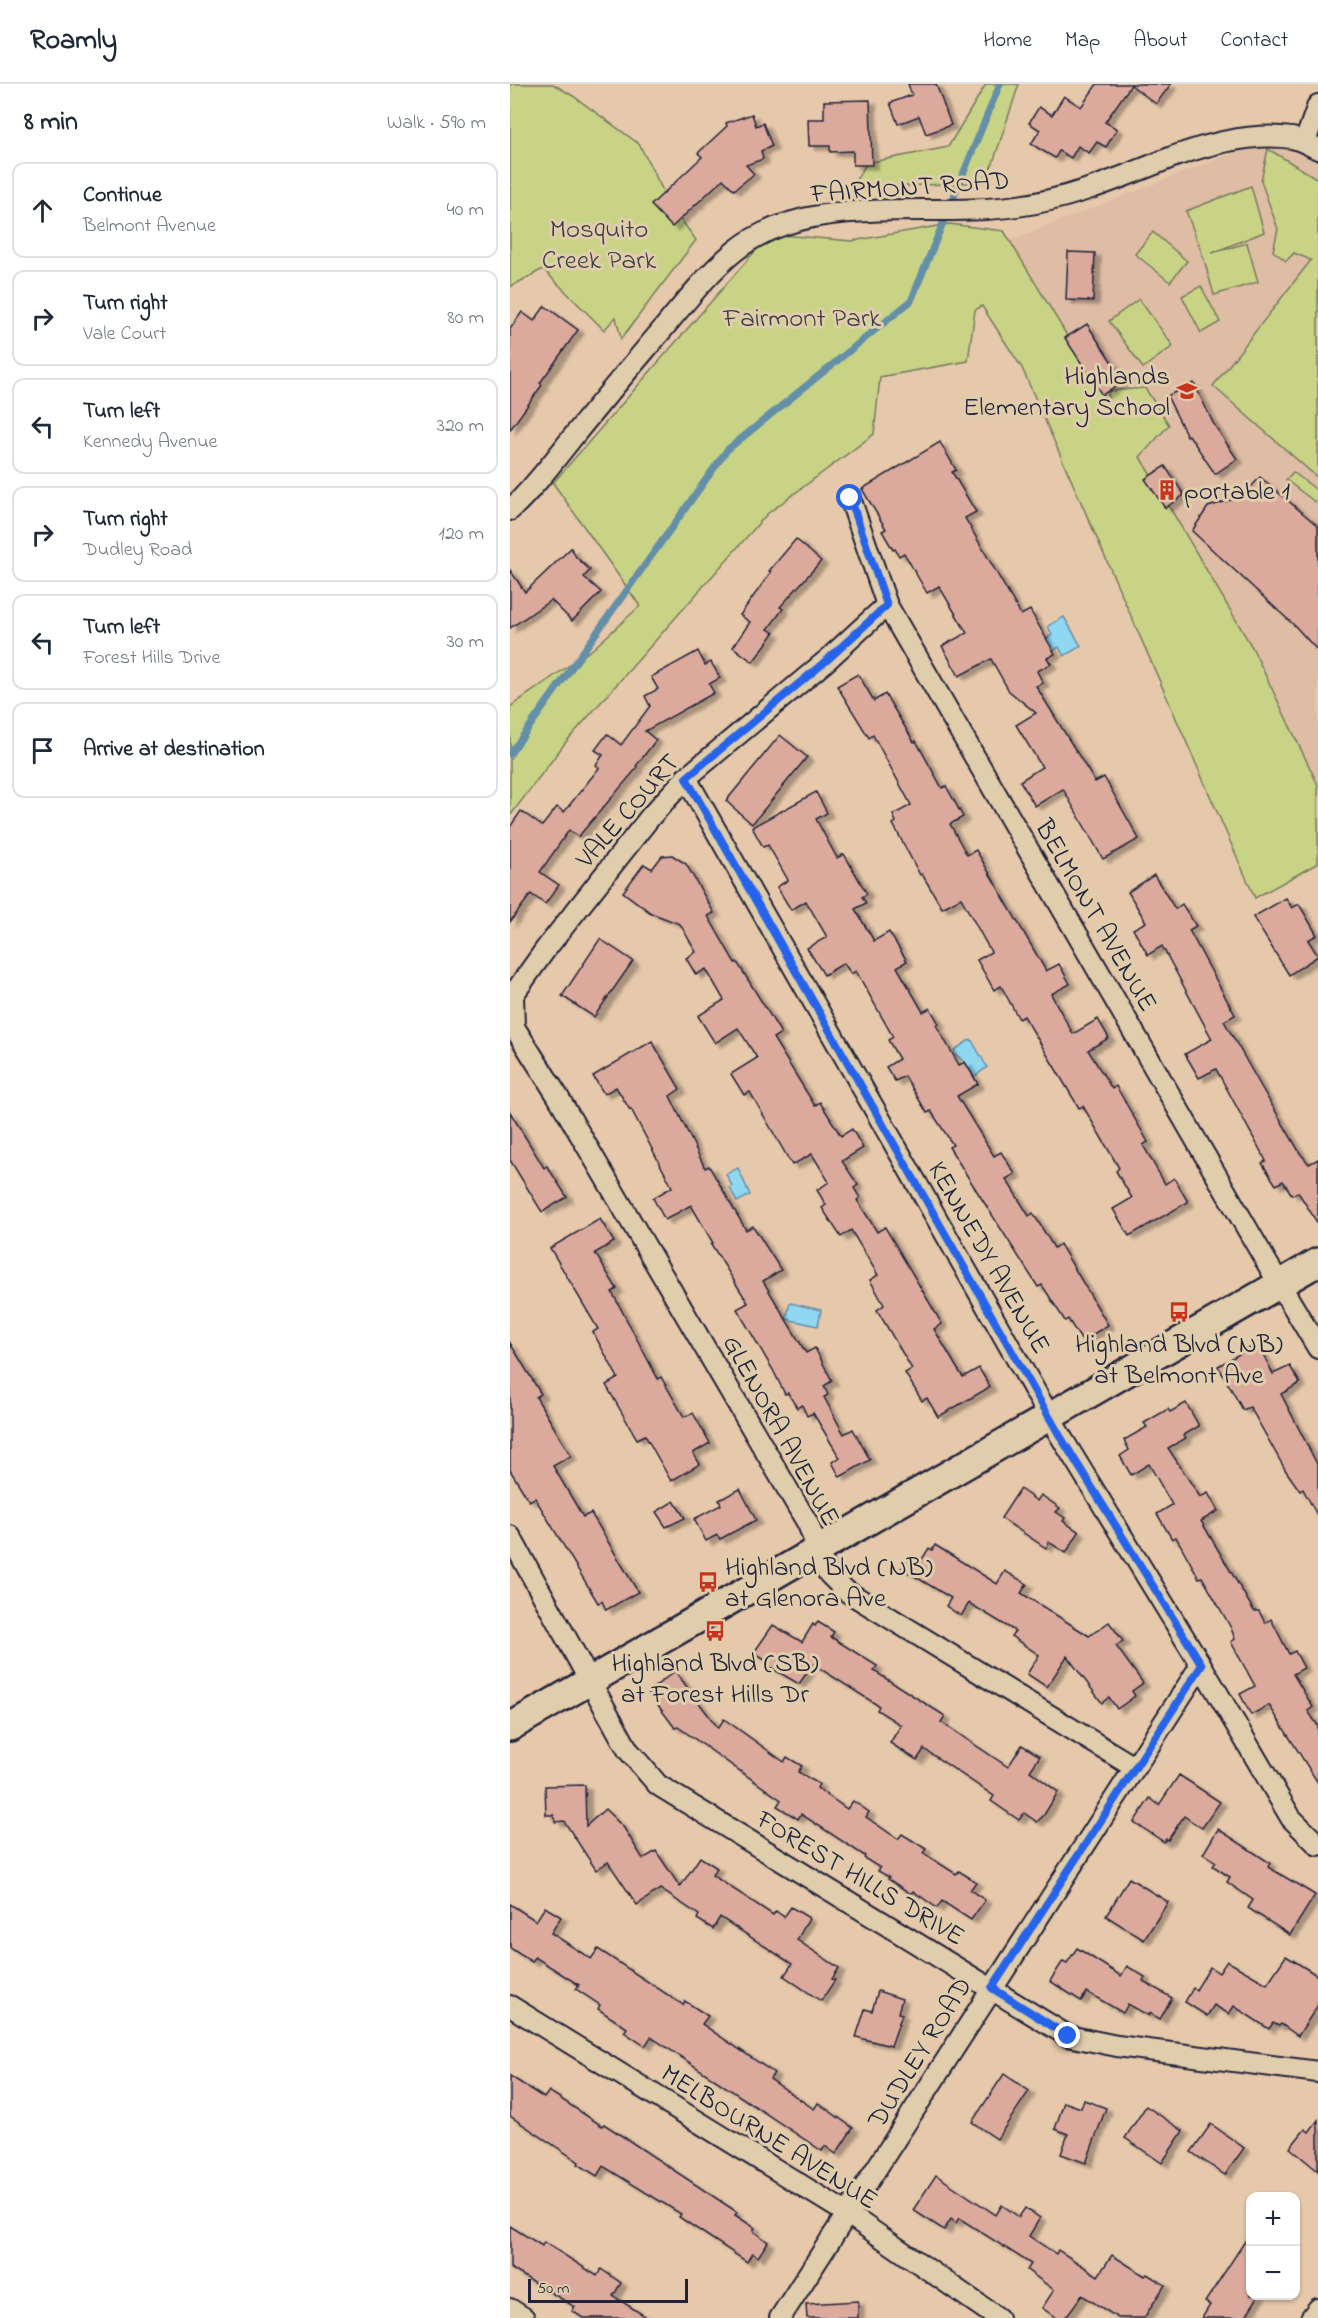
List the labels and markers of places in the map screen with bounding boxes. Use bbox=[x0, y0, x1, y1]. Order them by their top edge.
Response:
place label: Highlands Elementary School bbox=[963, 358, 1170, 428]
school or university icon: Highlands Elementary School bbox=[1175, 379, 1199, 403]
place label: portable 1 bbox=[1184, 473, 1290, 512]
building icon: portable 1 bbox=[1155, 478, 1179, 502]
bus stop icon: Highland Blvd (NB) at Belmont Ave bbox=[1167, 1300, 1191, 1324]
place label: Highland Blvd (NB) at Belmont Ave bbox=[1075, 1326, 1283, 1396]
place label: Highland Blvd (NB) at Glenora Ave bbox=[725, 1549, 933, 1619]
bus stop icon: Highland Blvd (NB) at Glenora Ave bbox=[696, 1570, 720, 1594]
bus stop icon: Highland Blvd (SB) at Forest Hills Dr bbox=[703, 1619, 727, 1643]
place label: Highland Blvd (SB) at Forest Hills Dr bbox=[611, 1645, 819, 1715]

